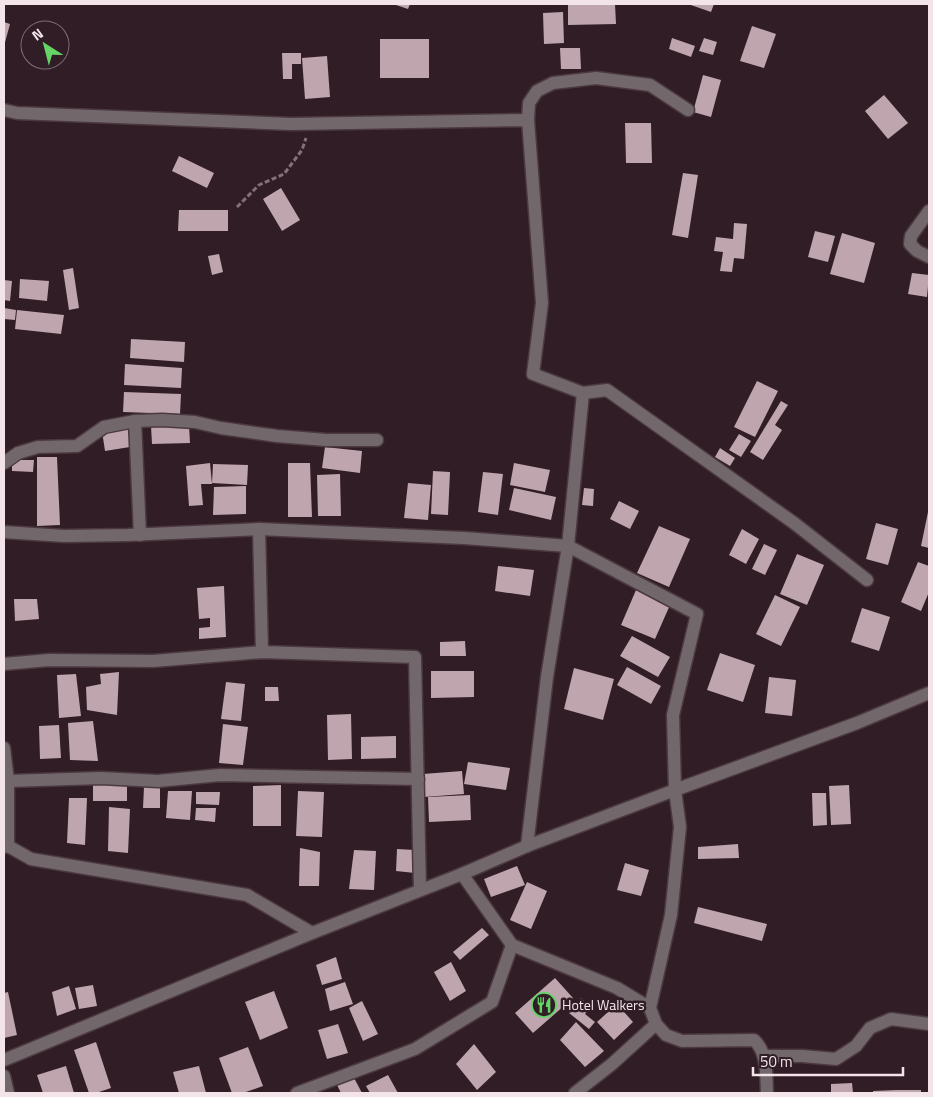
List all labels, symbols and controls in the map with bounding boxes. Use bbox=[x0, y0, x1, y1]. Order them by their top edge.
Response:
north arrow bbox=[20, 20, 70, 70]
text: N bbox=[27, 23, 47, 45]
restaurant icon: Hotel Walkers bbox=[531, 992, 557, 1018]
place label: Hotel Walkers bbox=[562, 994, 644, 1015]
scale bar bbox=[753, 1044, 903, 1076]
text: 50 m bbox=[760, 1050, 793, 1073]

